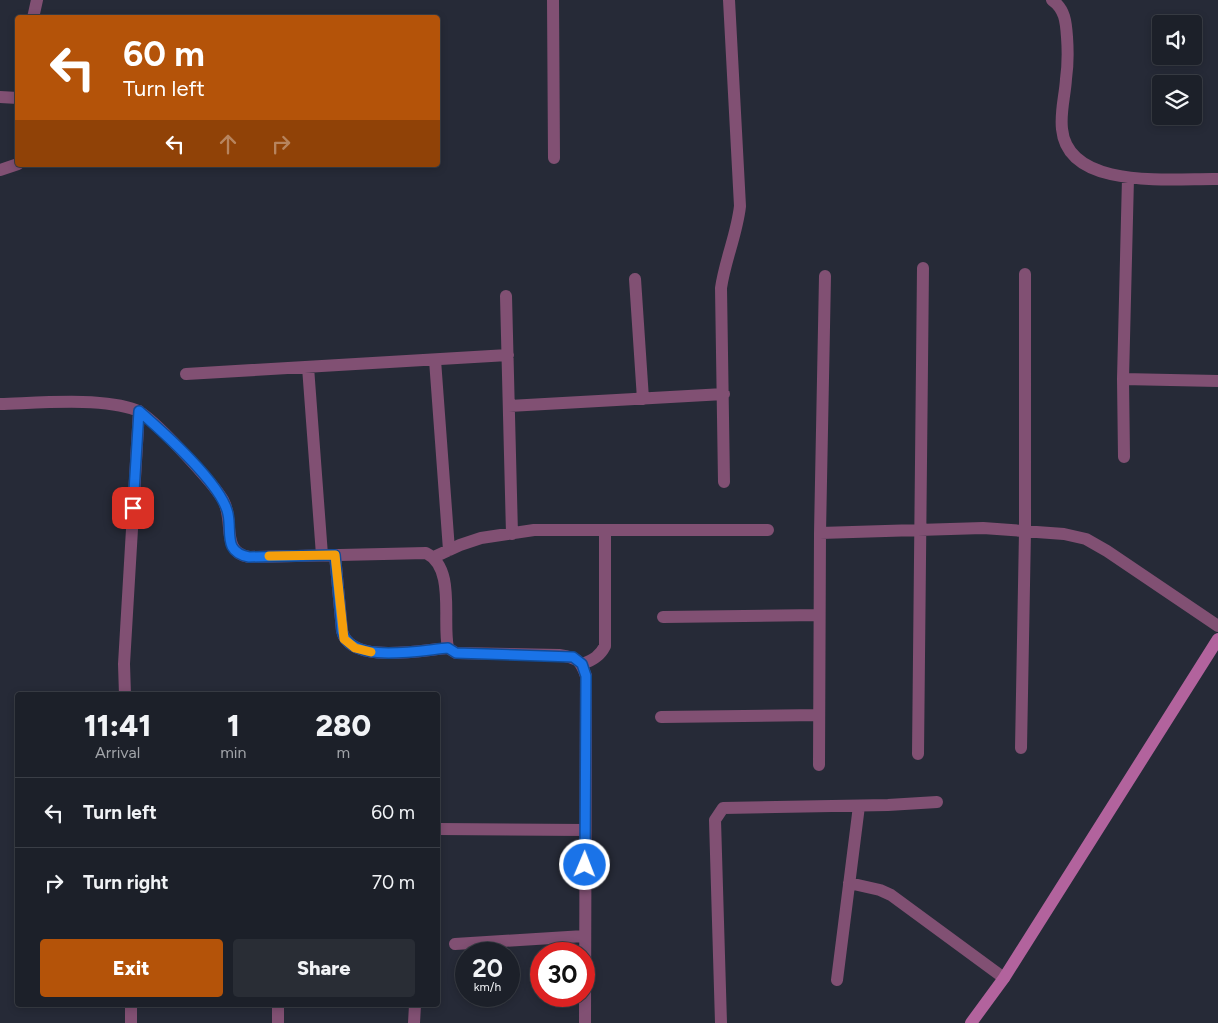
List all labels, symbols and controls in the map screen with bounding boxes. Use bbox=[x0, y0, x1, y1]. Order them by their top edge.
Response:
map controls bbox=[1152, 15, 1202, 125]
button: sound bbox=[1152, 15, 1202, 65]
text: 60 m bbox=[123, 33, 205, 75]
icon: left bbox=[40, 35, 105, 100]
text: Turn left bbox=[123, 75, 205, 102]
button: layers bbox=[1152, 75, 1202, 125]
icon: left bbox=[161, 130, 189, 158]
icon: ahead bbox=[214, 130, 242, 158]
icon: right bbox=[267, 130, 295, 158]
pin bbox=[112, 487, 154, 529]
icon: arrive bbox=[119, 494, 147, 522]
text: 11:41 bbox=[84, 707, 151, 744]
text: 1 bbox=[227, 707, 240, 744]
text: 280 bbox=[315, 707, 371, 744]
text: Arrival bbox=[95, 743, 140, 762]
text: min bbox=[220, 743, 246, 762]
text: m bbox=[336, 743, 350, 762]
icon: left bbox=[40, 799, 68, 827]
text: Turn left bbox=[83, 801, 157, 824]
text: 60 m bbox=[371, 801, 415, 824]
position arrow bbox=[558, 838, 610, 890]
icon: right bbox=[40, 869, 68, 897]
text: Turn right bbox=[83, 871, 169, 894]
text: 70 m bbox=[372, 871, 415, 894]
button: Exit bbox=[40, 939, 223, 997]
button: Share bbox=[233, 939, 415, 997]
speed limit sign: 30 bbox=[530, 942, 595, 1007]
text: 20 bbox=[472, 953, 503, 983]
text: km/h bbox=[474, 980, 501, 994]

